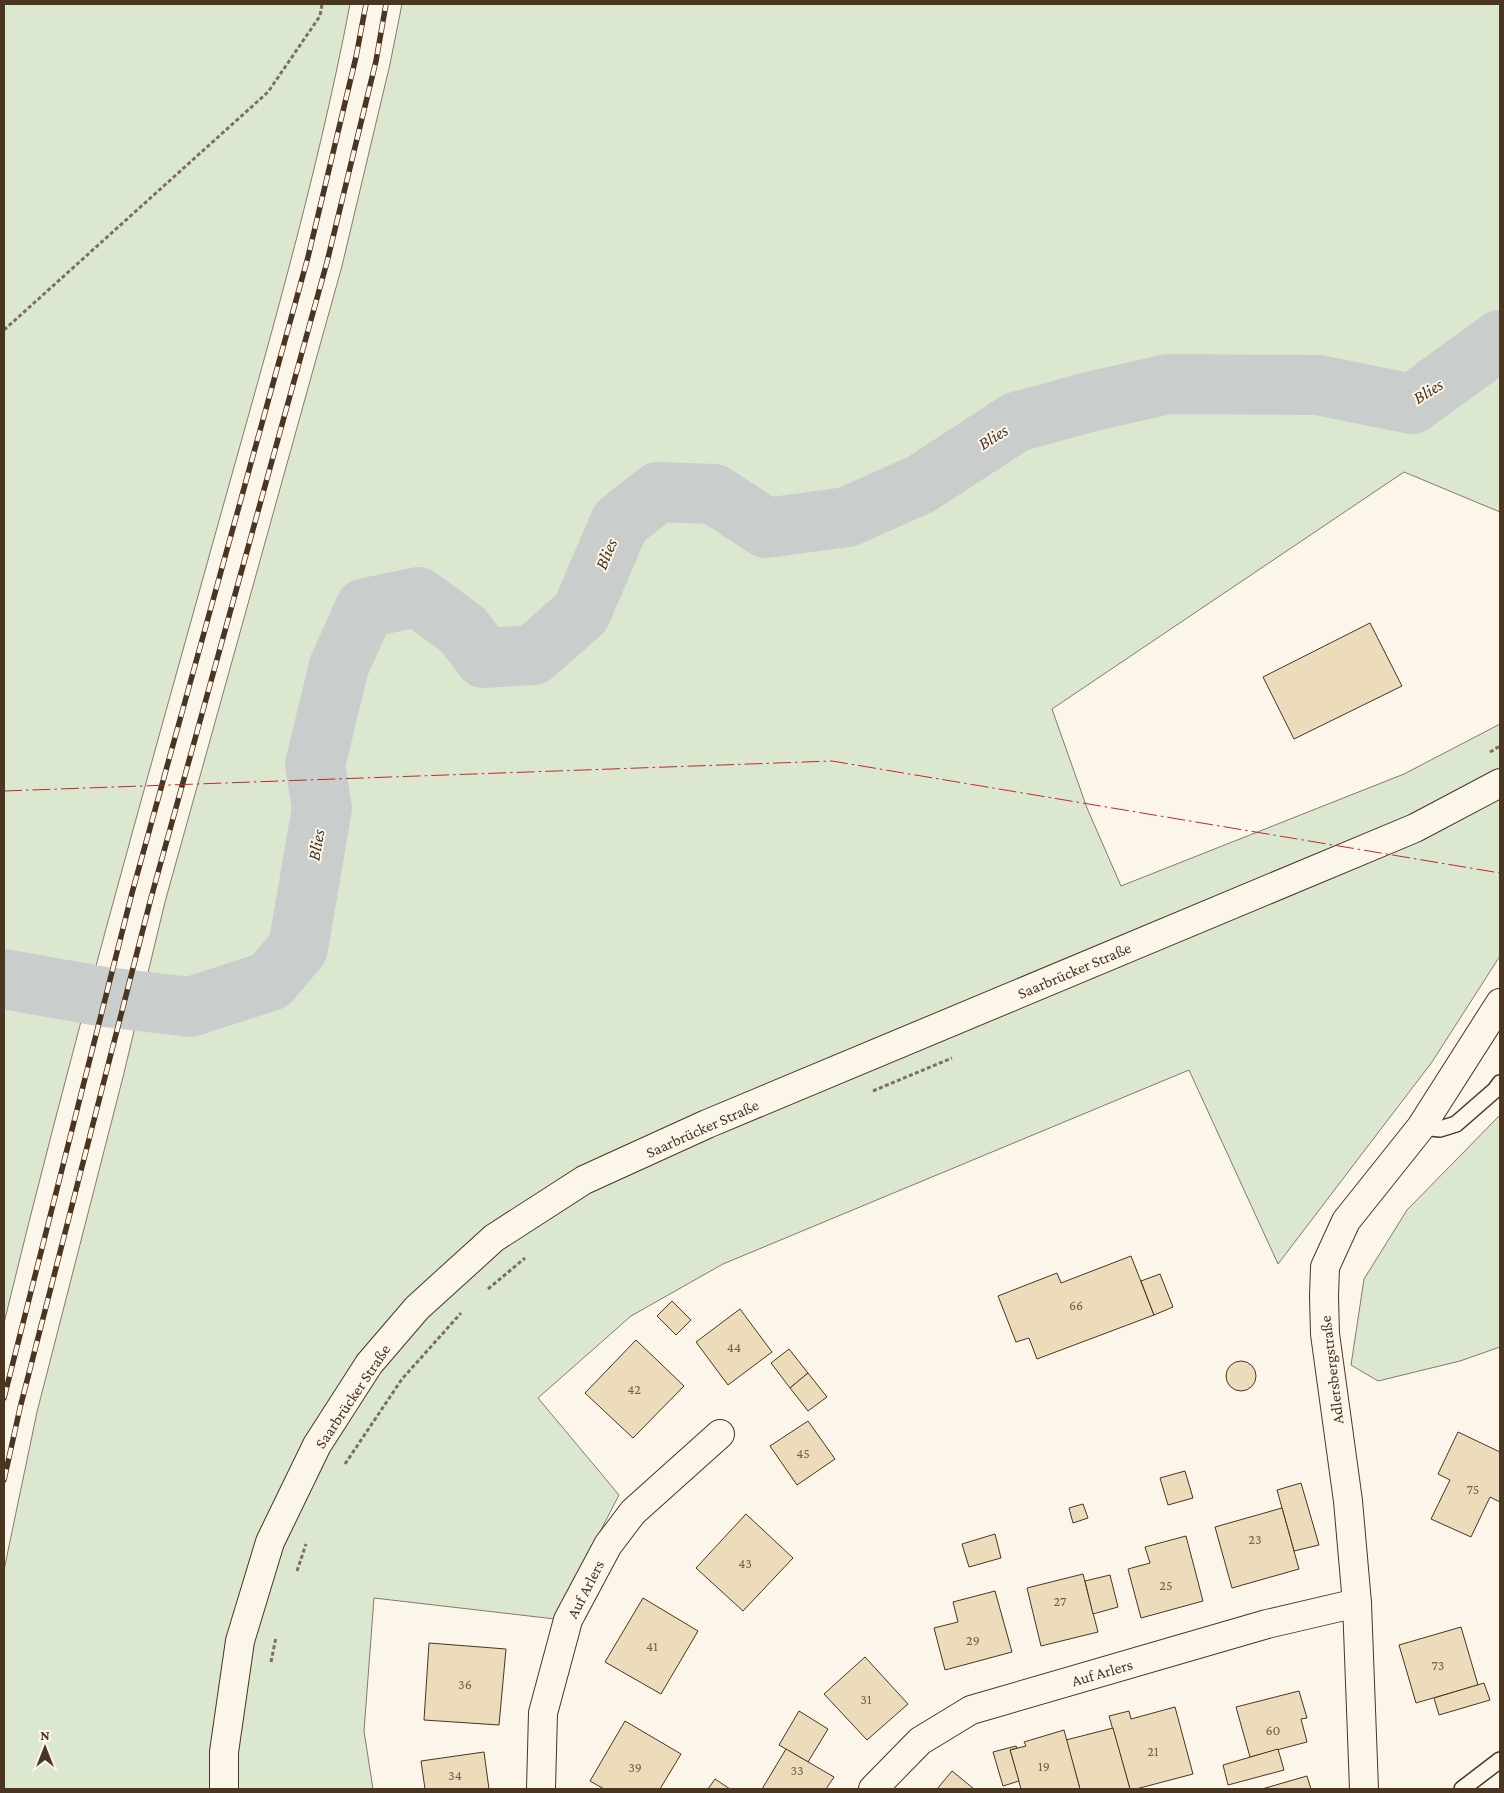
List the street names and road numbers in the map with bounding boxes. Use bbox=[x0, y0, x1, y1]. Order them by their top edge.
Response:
street label: Saarbrücker Straße bbox=[1015, 939, 1133, 1002]
street label: Saarbrücker Straße bbox=[643, 1096, 761, 1161]
street label: Adlersbergstraße bbox=[1316, 1315, 1348, 1425]
street label: Saarbrücker Straße bbox=[311, 1341, 393, 1451]
street label: Auf Arlers bbox=[564, 1557, 607, 1621]
street label: Auf Arlers bbox=[1070, 1656, 1135, 1689]

